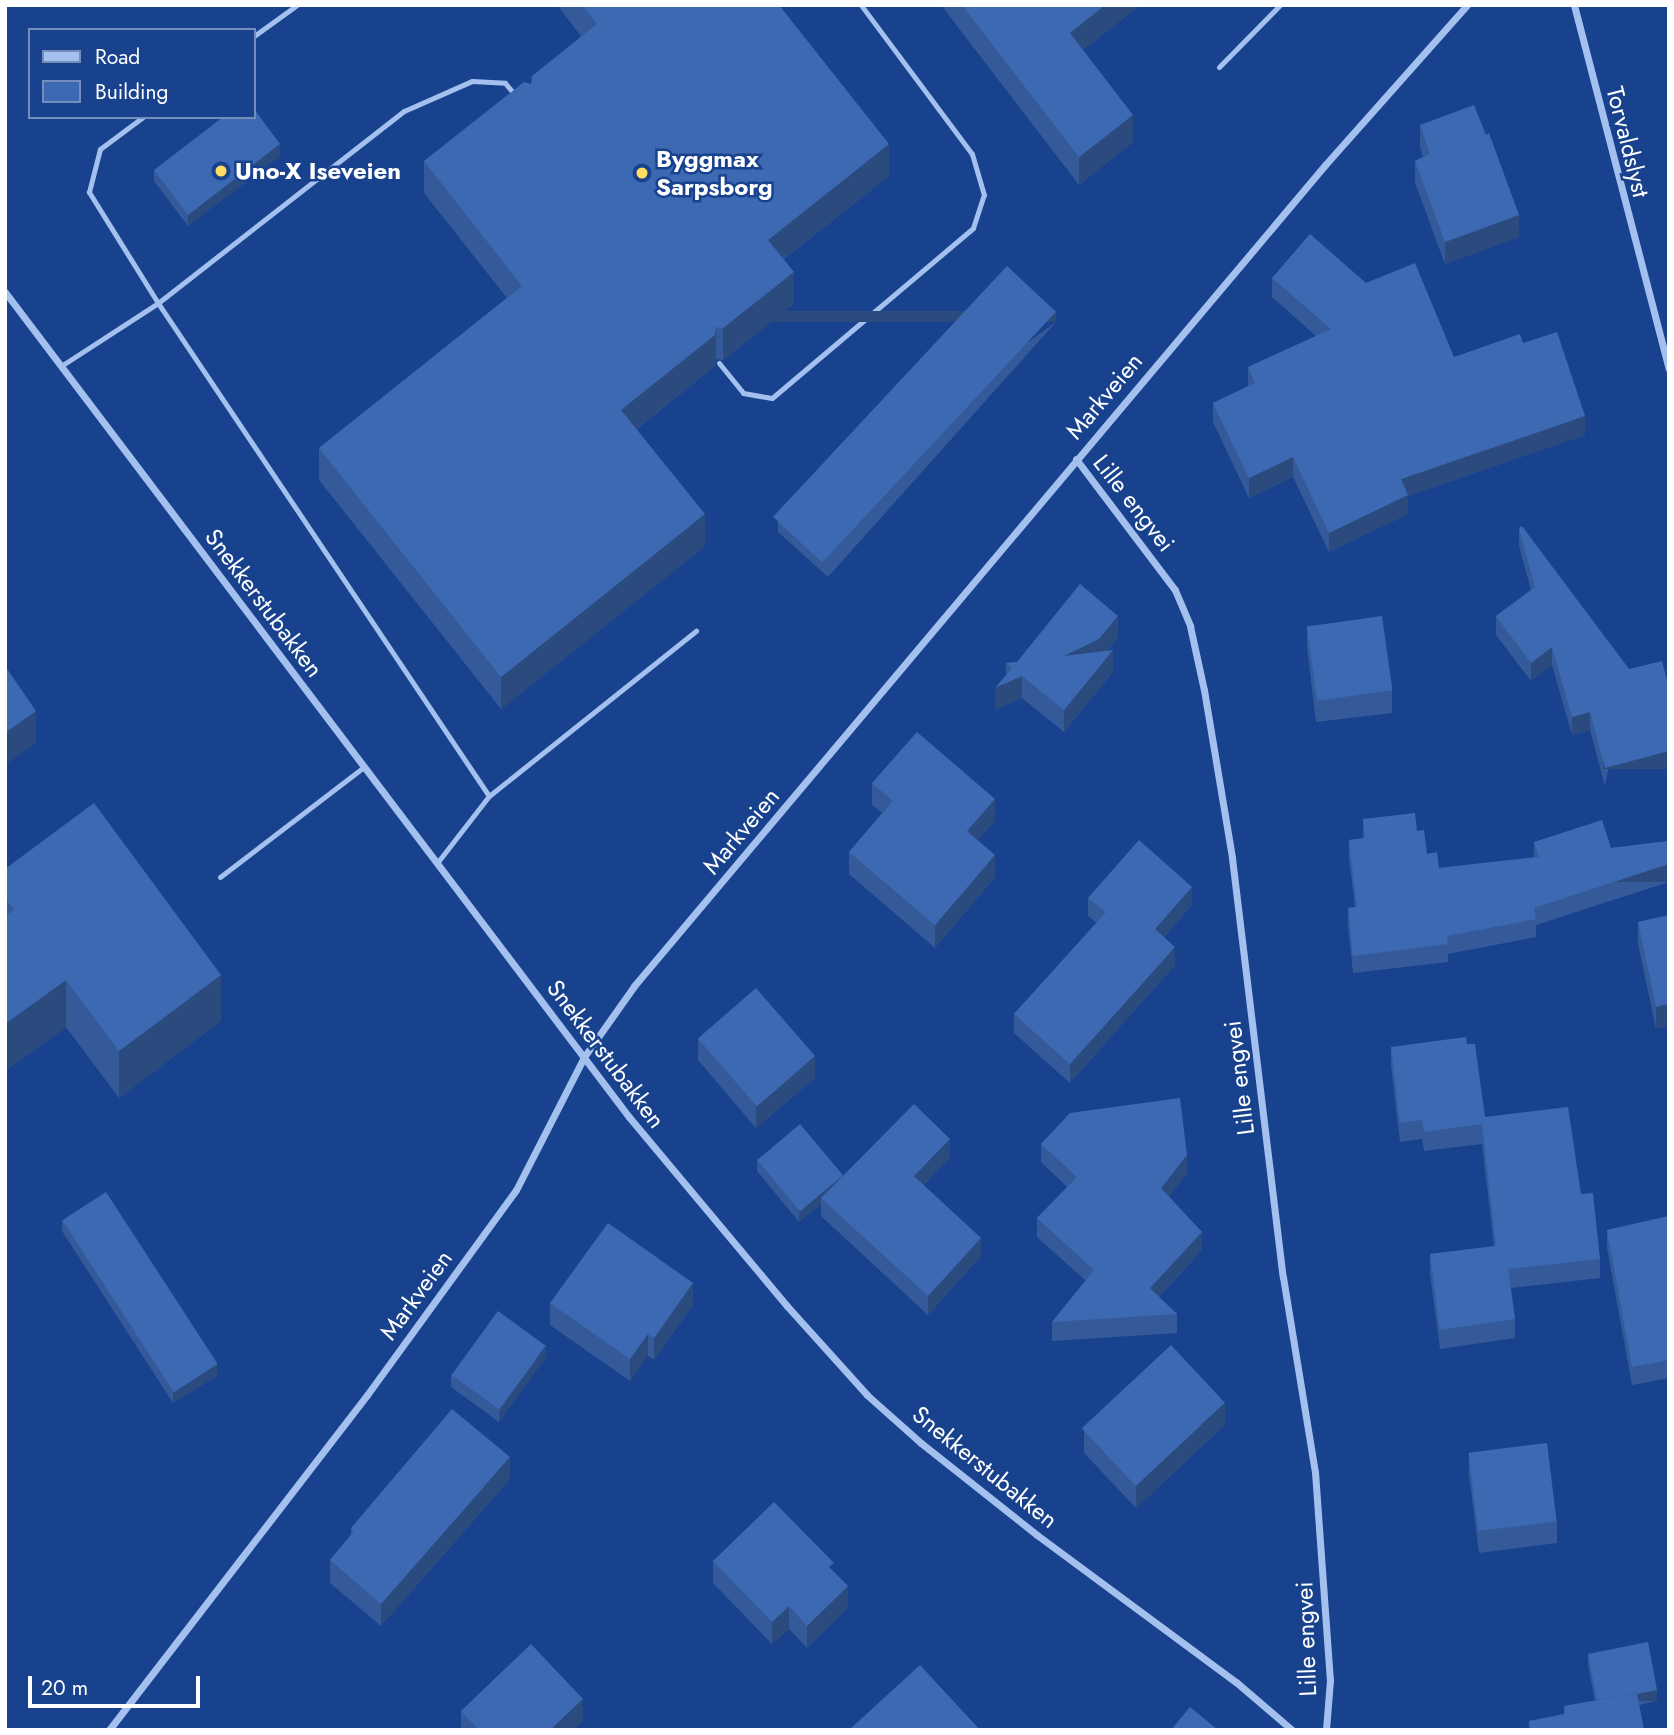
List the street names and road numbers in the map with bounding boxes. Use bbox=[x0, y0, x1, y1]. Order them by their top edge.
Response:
street label: Torvaldslyst bbox=[1600, 84, 1656, 200]
street label: Markveien bbox=[1060, 347, 1148, 445]
street label: Lille engvei bbox=[1087, 449, 1181, 557]
street label: Snekkerstubakken bbox=[199, 523, 329, 683]
street label: Markveien bbox=[697, 782, 785, 880]
street label: Snekkerstubakken bbox=[541, 974, 671, 1134]
street label: Lille engvei bbox=[1218, 1019, 1260, 1137]
street label: Markveien bbox=[374, 1245, 458, 1345]
street label: Snekkerstubakken bbox=[907, 1400, 1063, 1534]
street label: Lille engvei bbox=[1290, 1581, 1322, 1697]

